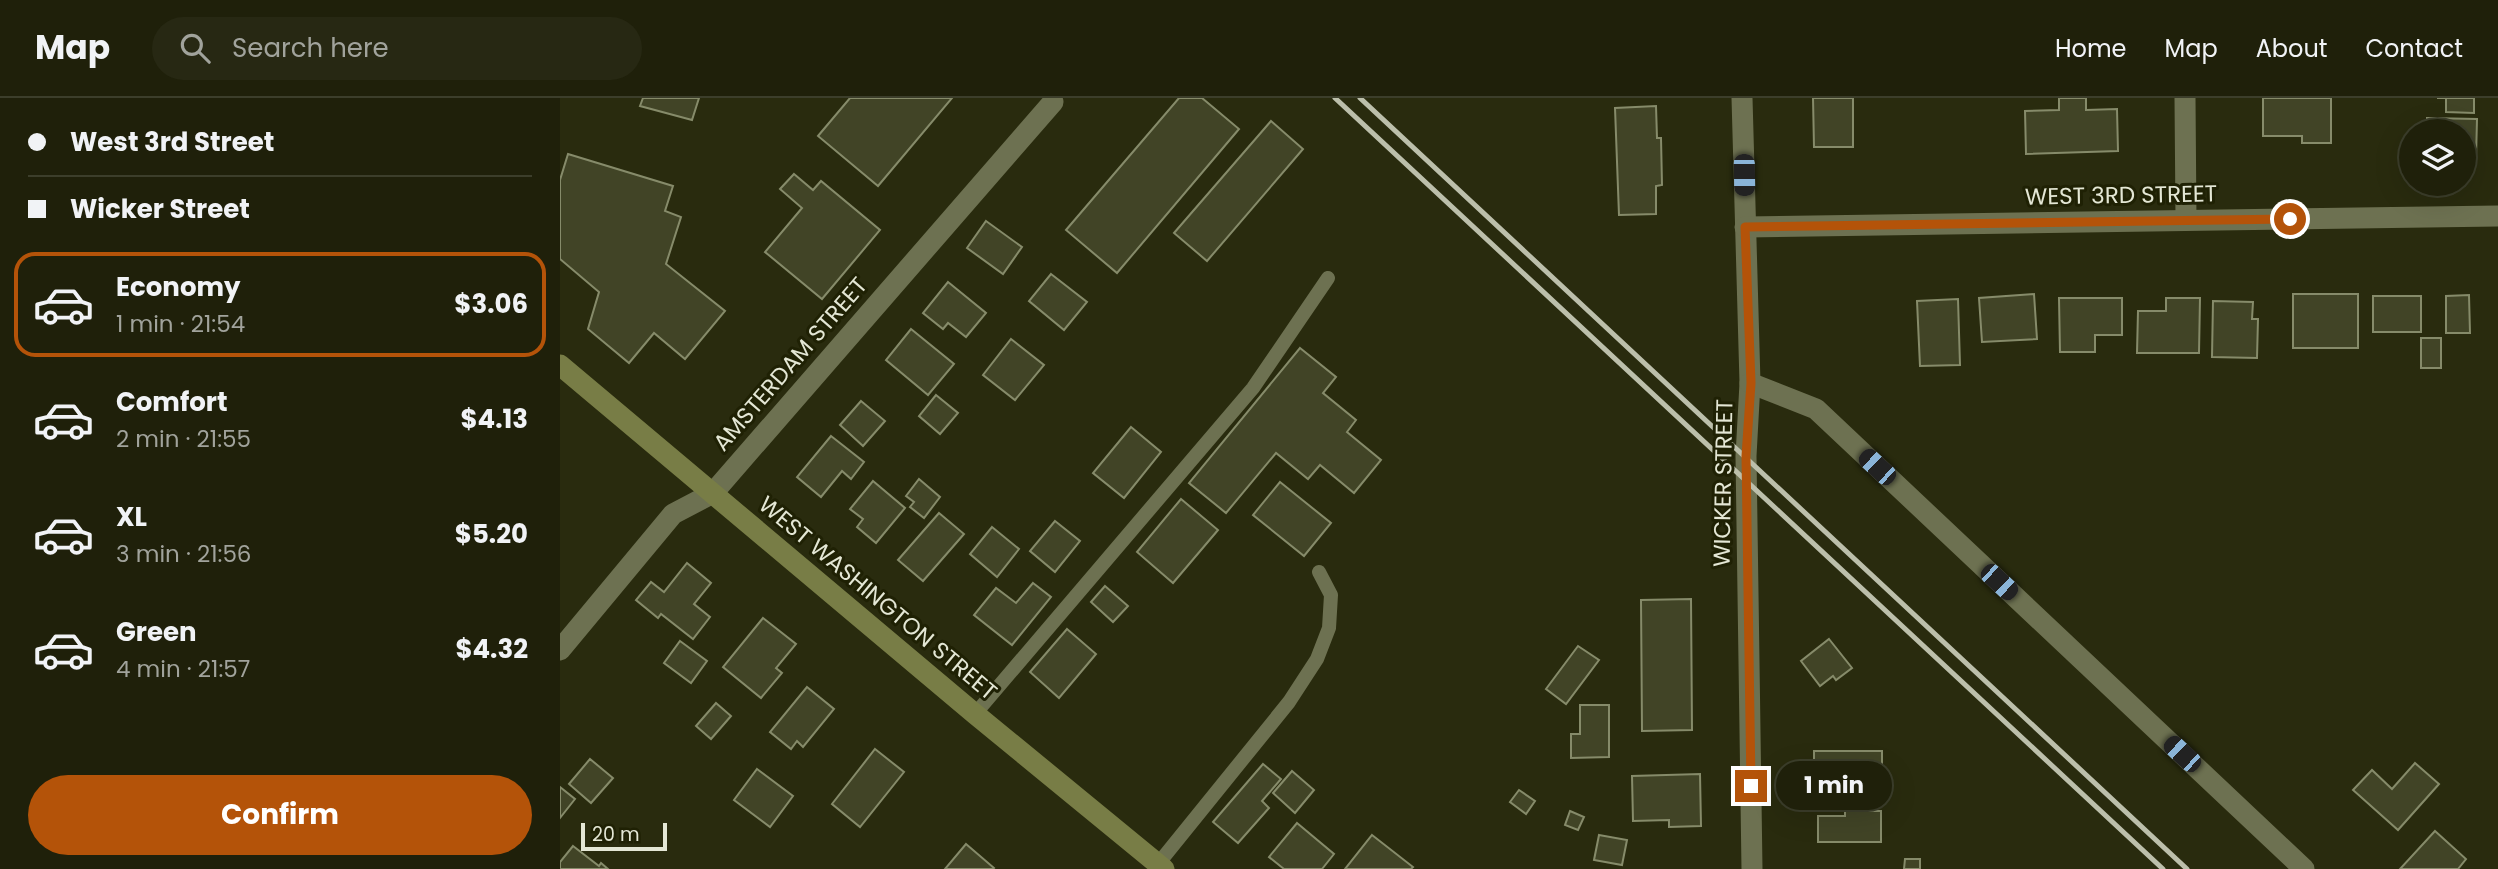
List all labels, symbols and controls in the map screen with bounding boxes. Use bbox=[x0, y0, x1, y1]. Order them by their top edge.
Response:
search box bbox=[152, 17, 642, 80]
text: Map bbox=[35, 24, 110, 71]
icon: search bbox=[176, 29, 214, 67]
text: Search here bbox=[232, 30, 389, 66]
text: Home bbox=[2055, 32, 2127, 65]
text: Map bbox=[2165, 32, 2218, 65]
text: About bbox=[2256, 32, 2327, 65]
text: Contact bbox=[2365, 32, 2463, 65]
map controls bbox=[2399, 119, 2476, 196]
button: layers bbox=[2399, 119, 2476, 196]
text: West 3rd Street bbox=[70, 124, 274, 160]
car bbox=[1734, 154, 1755, 196]
street label: WEST 3RD STREET bbox=[2025, 177, 2217, 213]
text: Wicker Street bbox=[70, 191, 250, 227]
route start bbox=[2274, 203, 2306, 235]
text: Economy bbox=[116, 269, 240, 305]
street label: AMSTERDAM STREET bbox=[706, 270, 874, 458]
icon: car bbox=[32, 273, 95, 336]
text: $3.06 bbox=[454, 286, 528, 322]
text: 1 min · 21:54 bbox=[116, 308, 245, 340]
text: Comfort bbox=[116, 384, 228, 420]
icon: car bbox=[32, 388, 95, 451]
street label: WICKER STREET bbox=[1706, 399, 1740, 567]
text: $4.13 bbox=[460, 401, 528, 437]
text: 2 min · 21:55 bbox=[116, 423, 251, 455]
car bbox=[1855, 445, 1900, 489]
street label: WEST WASHINGTON STREET bbox=[752, 489, 1004, 707]
text: XL bbox=[116, 499, 147, 535]
icon: car bbox=[32, 503, 95, 566]
text: $5.20 bbox=[455, 516, 528, 552]
text: 3 min · 21:56 bbox=[116, 538, 251, 570]
car bbox=[1977, 560, 2022, 604]
text: Green bbox=[116, 614, 197, 650]
icon: car bbox=[32, 618, 95, 681]
text: $4.32 bbox=[455, 631, 528, 667]
text: 4 min · 21:57 bbox=[116, 653, 250, 685]
car bbox=[2160, 732, 2205, 776]
callout: 1 min bbox=[1776, 762, 1891, 810]
text: 1 min bbox=[1804, 769, 1864, 801]
route end bbox=[1735, 770, 1767, 802]
button: Confirm bbox=[28, 775, 532, 855]
scale bar bbox=[581, 820, 667, 852]
text: 20 m bbox=[592, 821, 640, 848]

